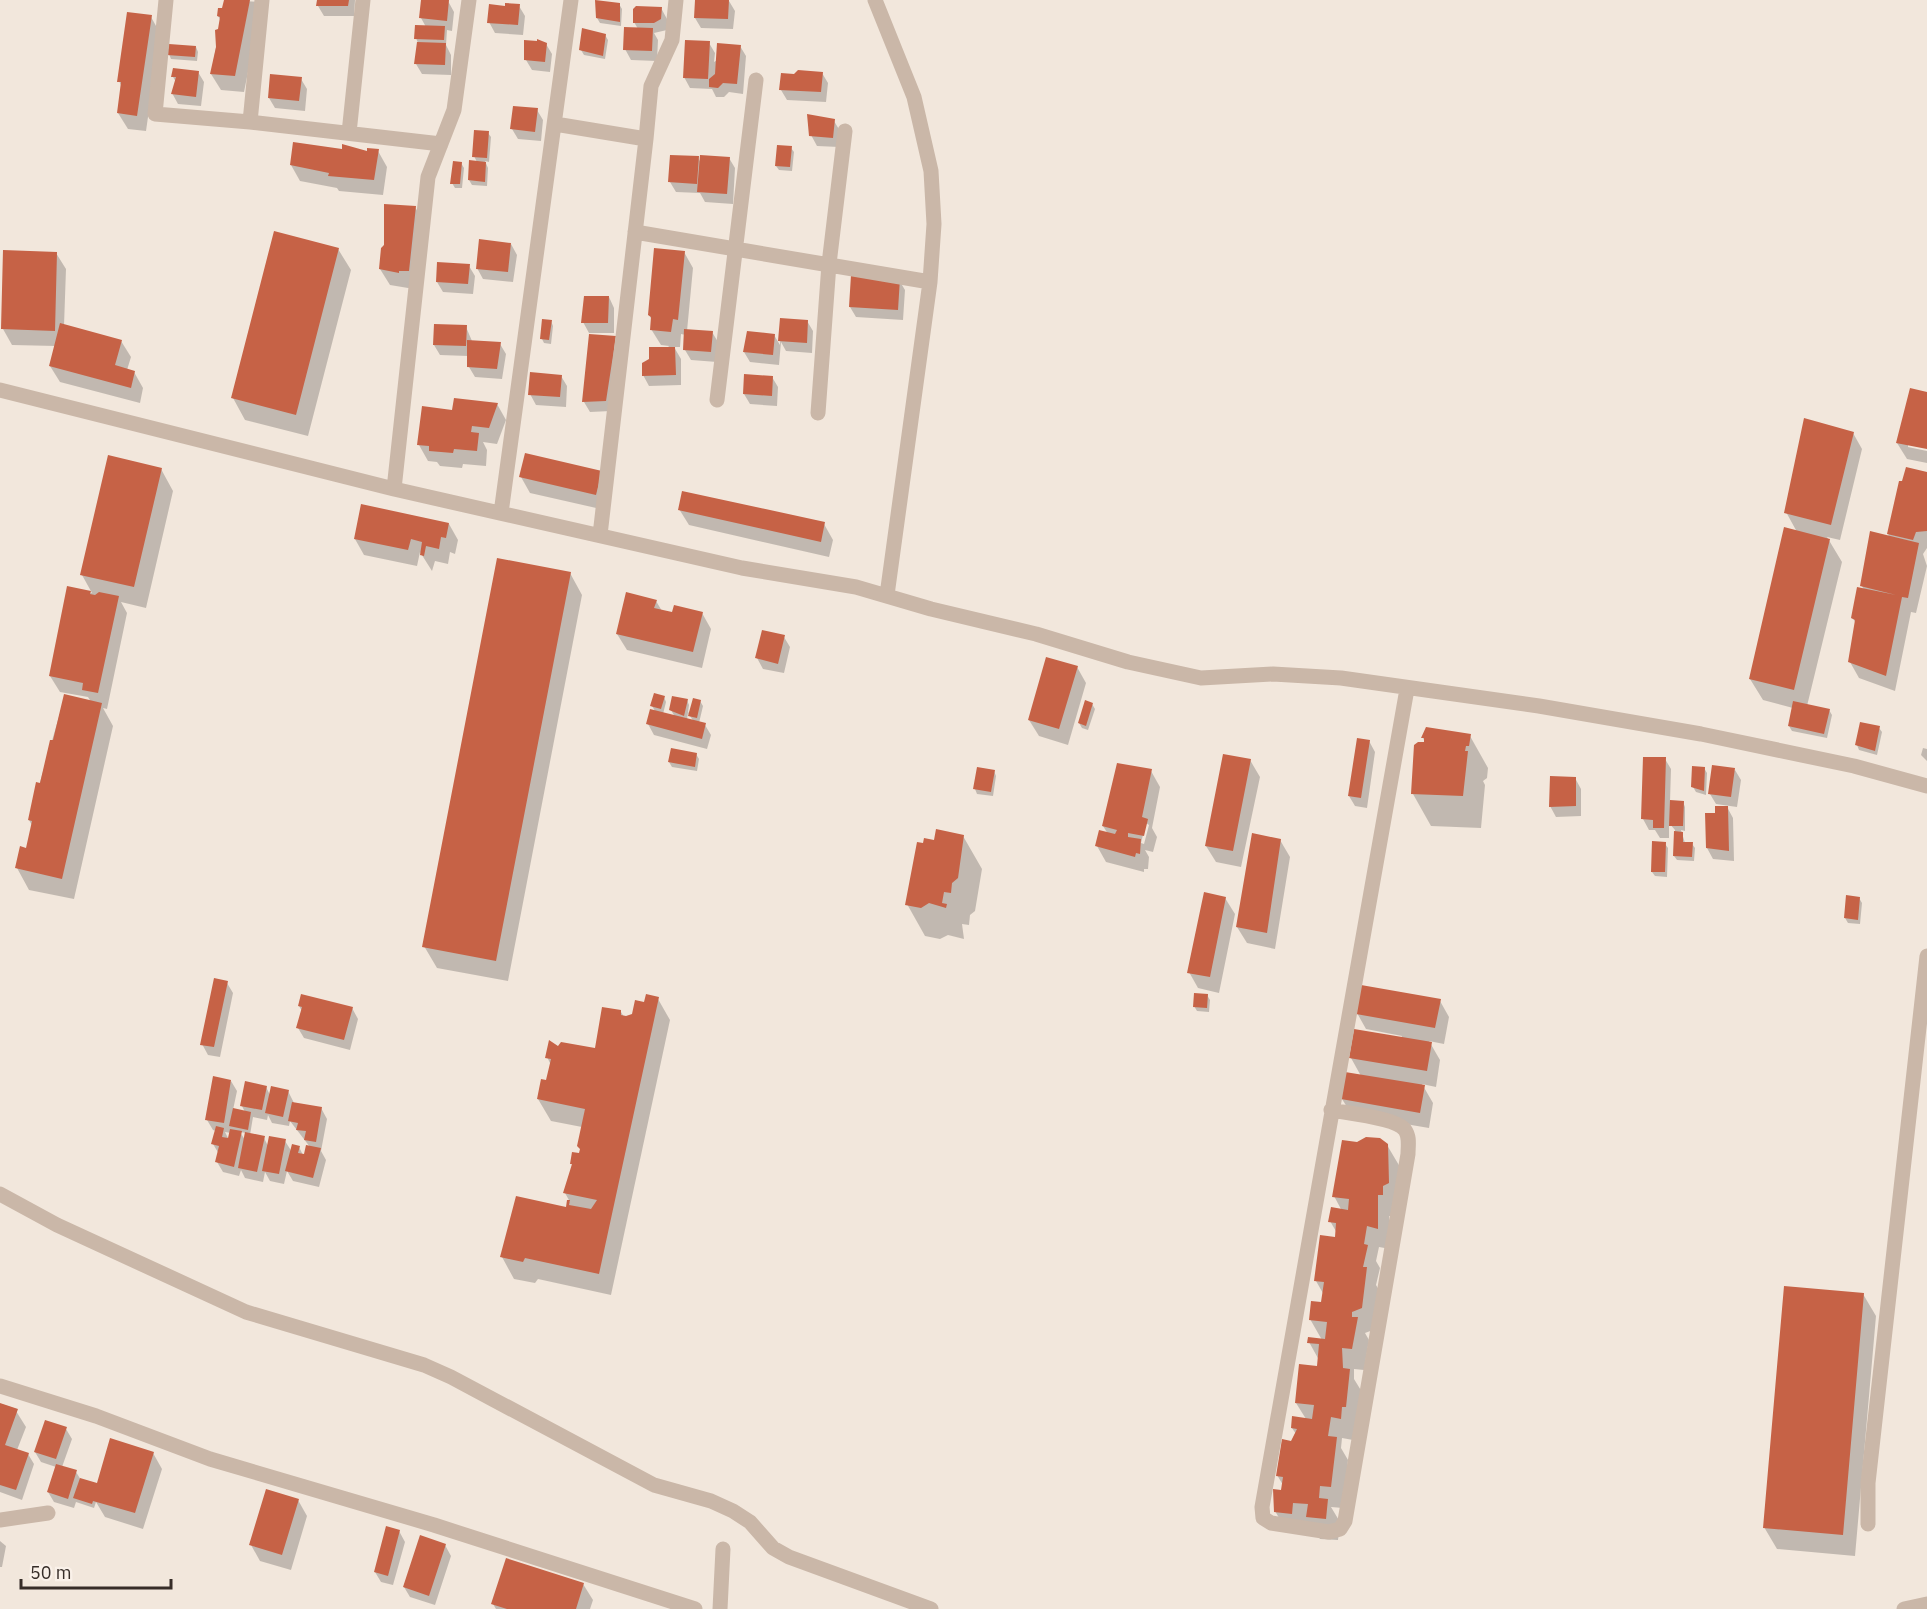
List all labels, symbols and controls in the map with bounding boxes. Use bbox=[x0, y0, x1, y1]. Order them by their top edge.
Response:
scale bar bbox=[21, 1552, 171, 1590]
text: 50 m bbox=[30, 1561, 72, 1584]

